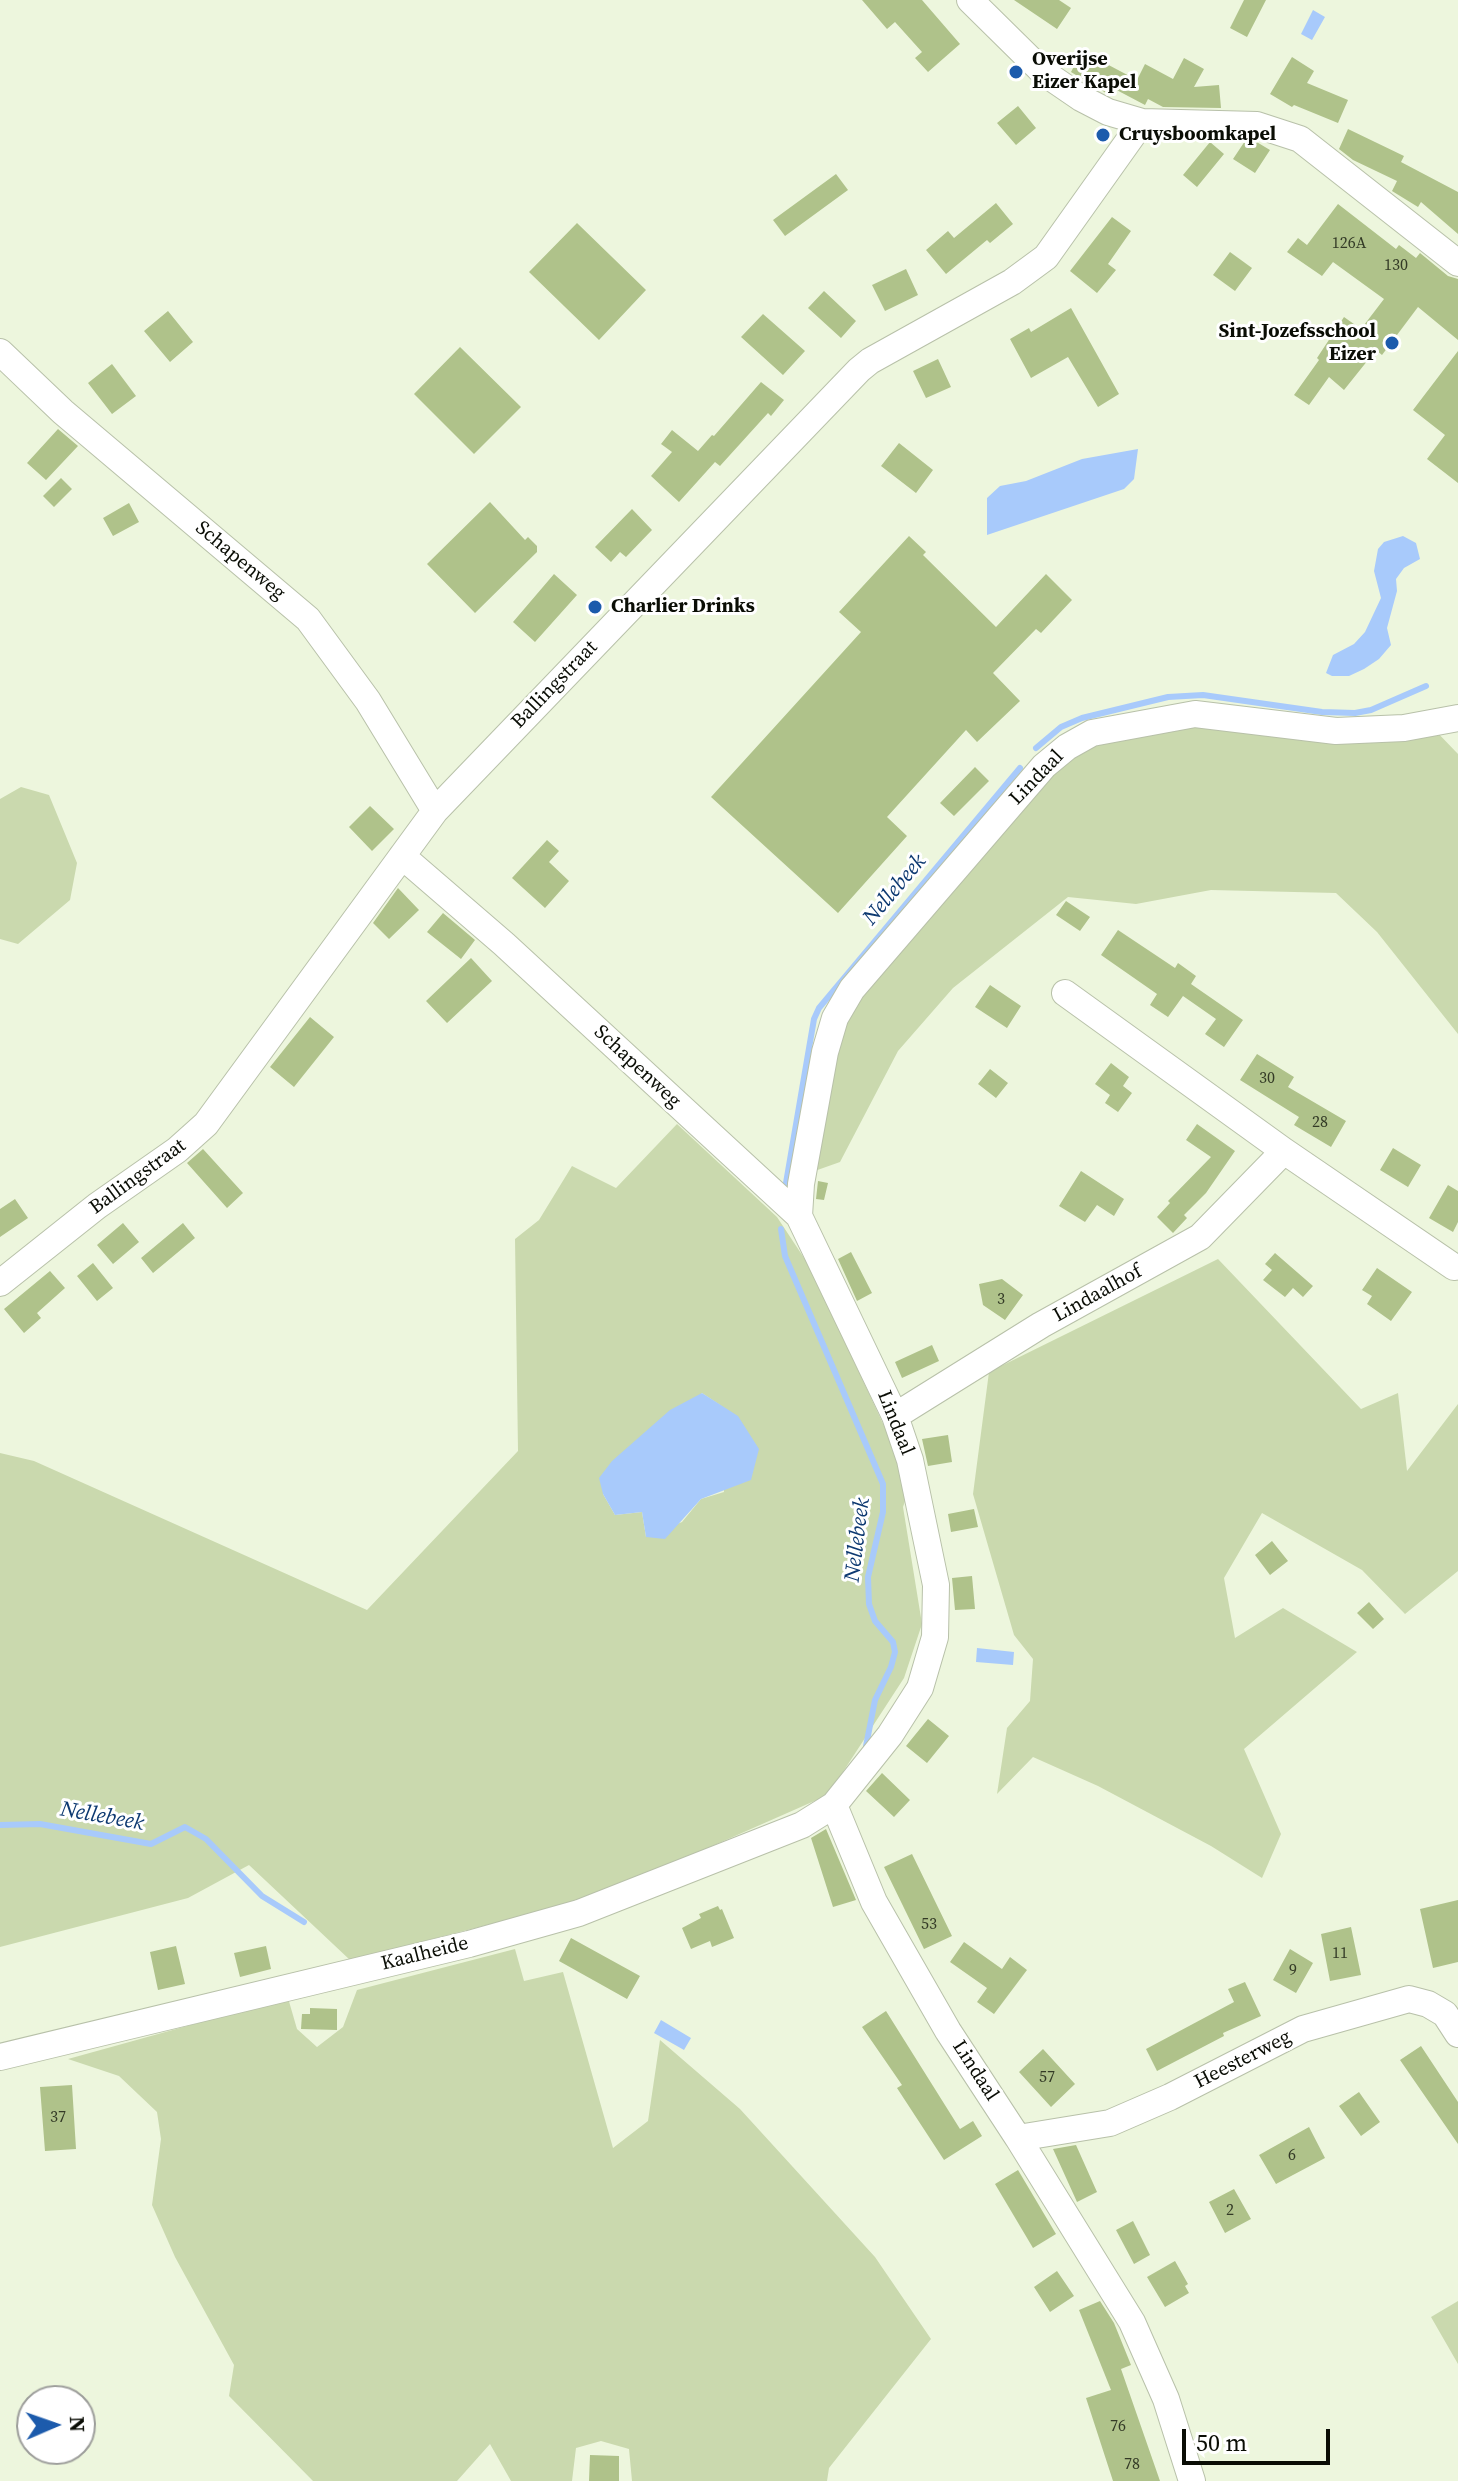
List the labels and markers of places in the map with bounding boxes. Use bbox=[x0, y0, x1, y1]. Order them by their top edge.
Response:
place label: Overijse Eizer Kapel bbox=[1032, 48, 1136, 95]
marker: Overijse Eizer Kapel bbox=[1007, 63, 1025, 81]
place label: Cruysboomkapel bbox=[1119, 123, 1276, 147]
marker: Cruysboomkapel bbox=[1094, 126, 1112, 144]
place label: Sint-Jozefsschool Eizer bbox=[1219, 320, 1376, 367]
marker: Sint-Jozefsschool Eizer bbox=[1383, 334, 1401, 352]
place label: Charlier Drinks bbox=[611, 595, 755, 619]
marker: Charlier Drinks bbox=[586, 598, 604, 616]

